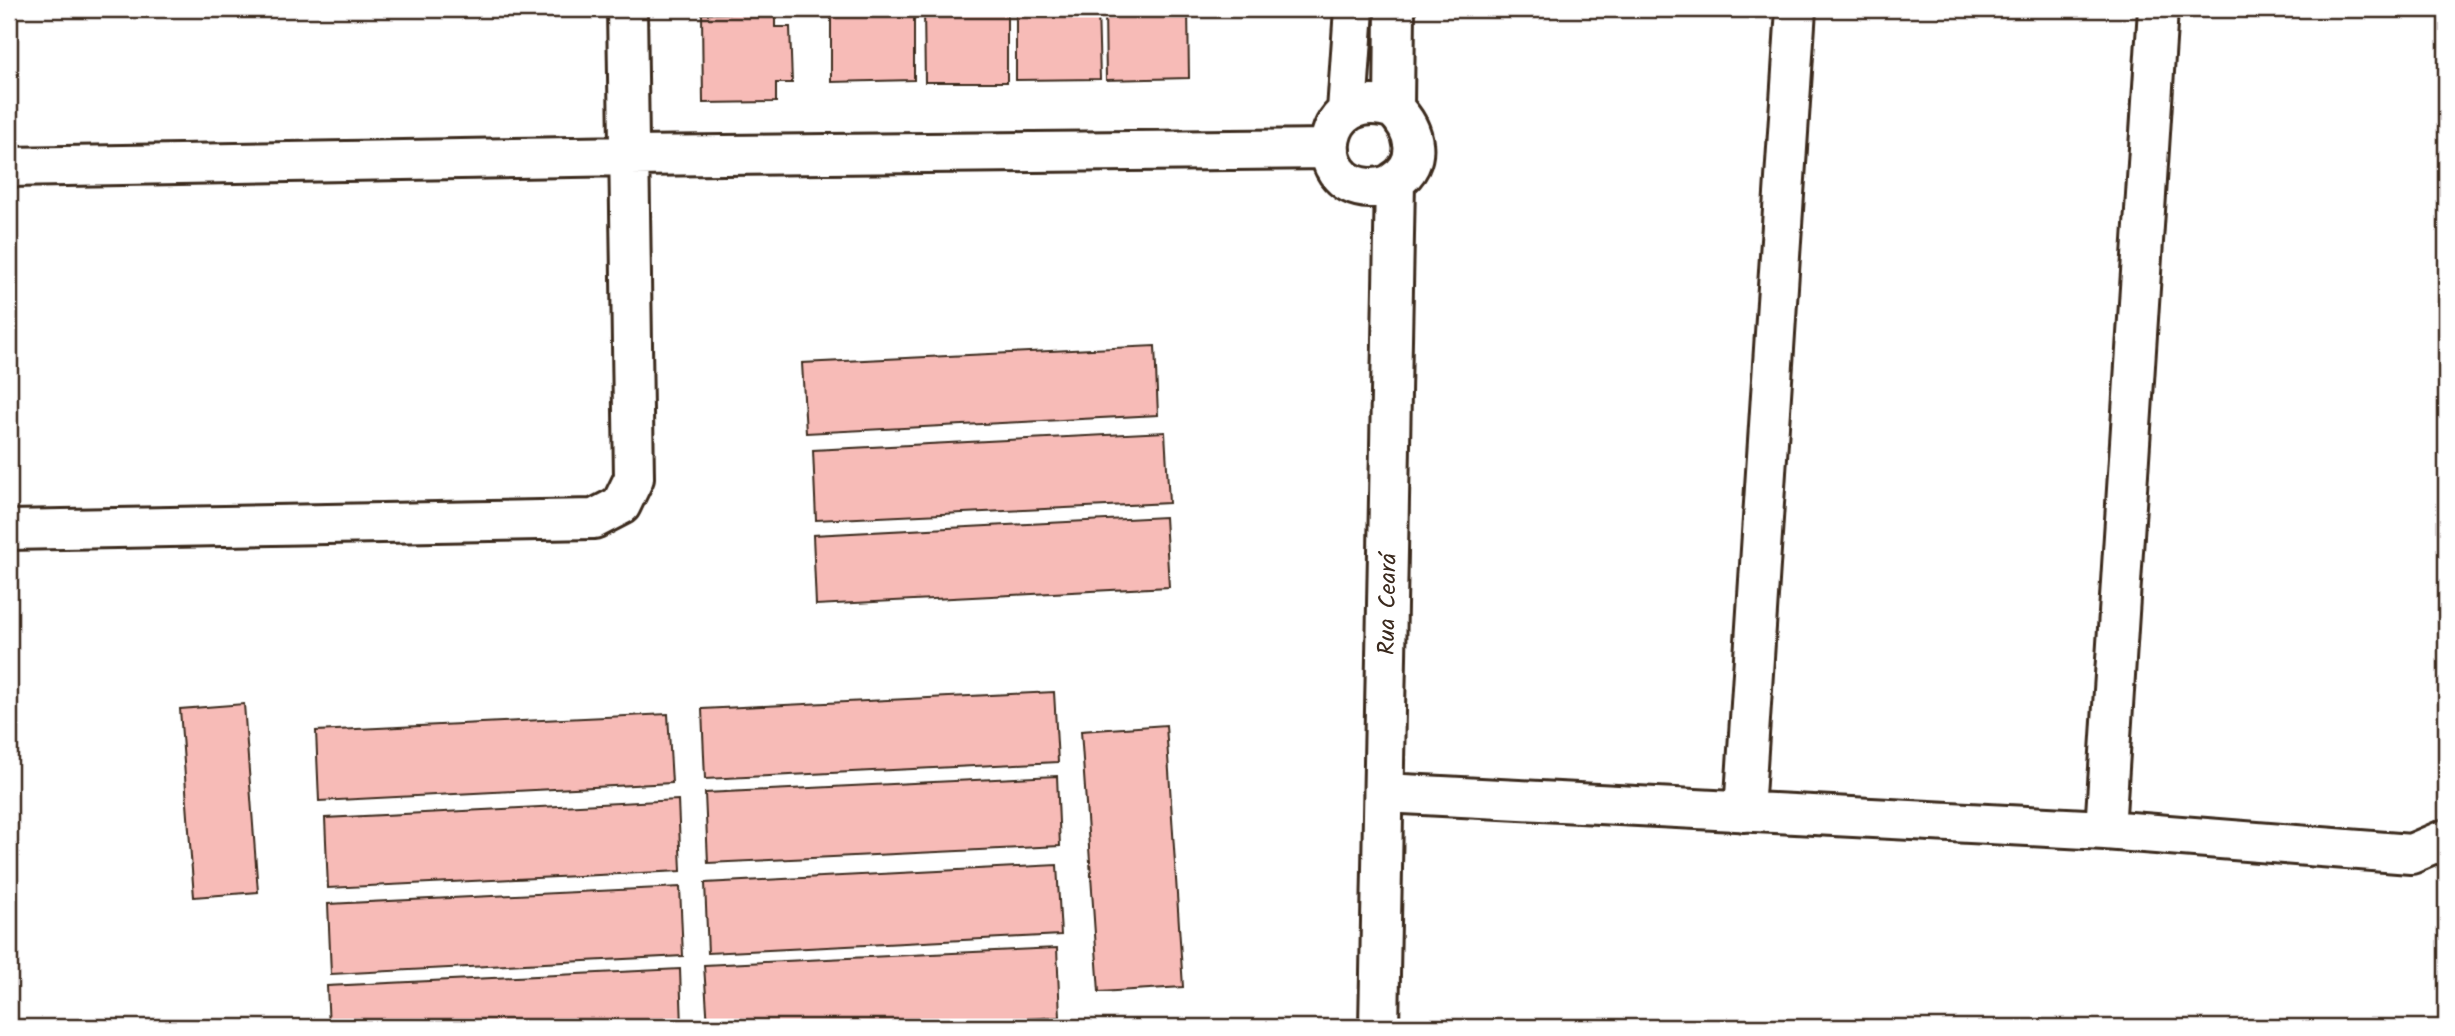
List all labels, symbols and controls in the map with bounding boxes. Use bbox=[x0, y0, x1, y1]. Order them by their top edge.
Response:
street label: Rua Ceará bbox=[1368, 550, 1409, 655]

